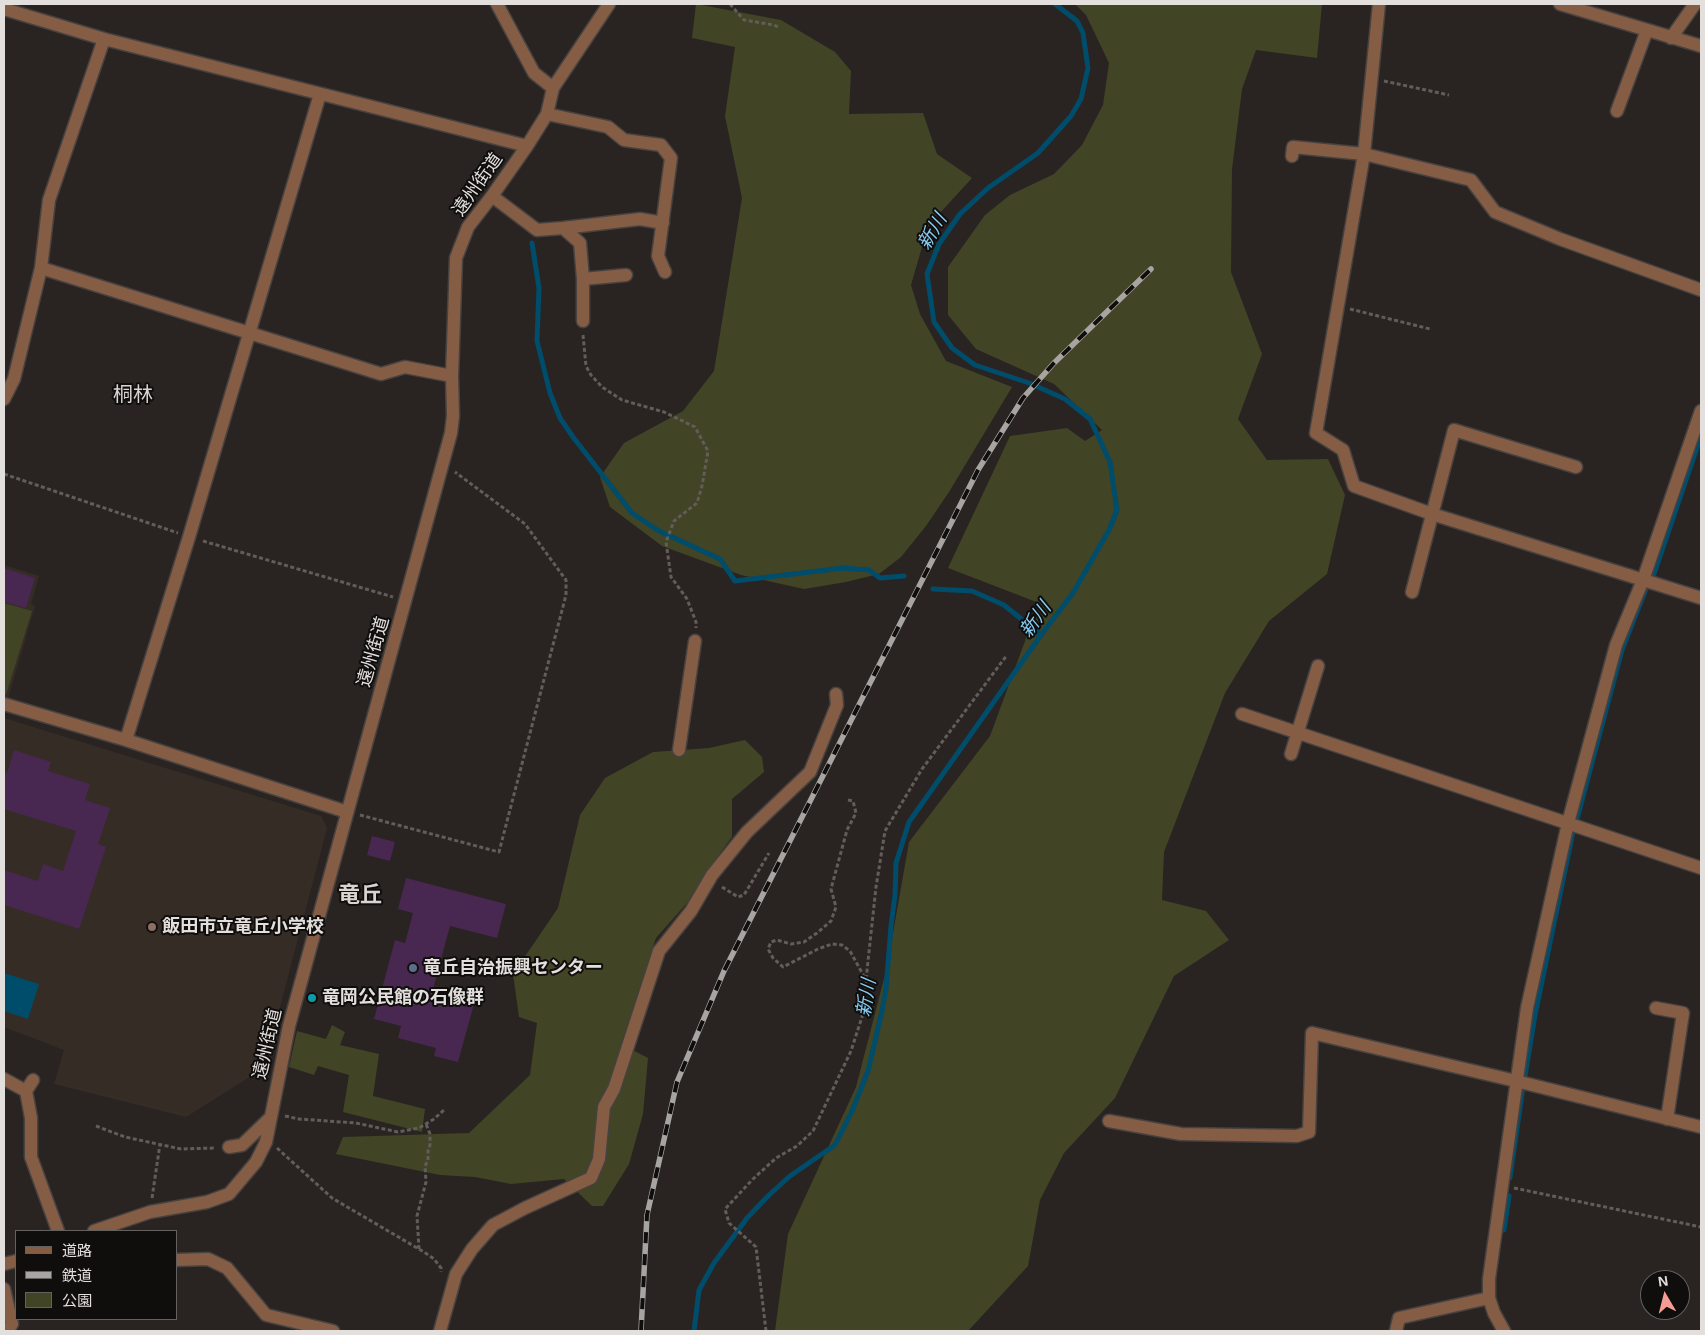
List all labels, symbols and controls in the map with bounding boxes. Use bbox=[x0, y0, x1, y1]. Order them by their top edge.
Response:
street label: 遠州街道 bbox=[449, 149, 507, 221]
water label: 新川 bbox=[914, 210, 952, 254]
district label: 桐林 bbox=[113, 383, 153, 407]
water label: 新川 bbox=[1016, 598, 1056, 642]
street label: 遠州街道 bbox=[354, 614, 394, 690]
district label: 竜丘 bbox=[338, 883, 382, 909]
place label: 飯田市立竜丘小学校 bbox=[162, 916, 324, 938]
marker: 飯田市立竜丘小学校 bbox=[146, 921, 158, 933]
place label: 竜丘自治振興センター bbox=[423, 957, 603, 979]
marker: 竜丘自治振興センター bbox=[407, 962, 419, 974]
water label: 新川 bbox=[853, 977, 881, 1019]
place label: 竜岡公民館の石像群 bbox=[322, 987, 484, 1009]
marker: 竜岡公民館の石像群 bbox=[306, 992, 318, 1004]
street label: 遠州街道 bbox=[249, 1006, 287, 1082]
legend bbox=[15, 1230, 178, 1320]
text: 道路 bbox=[62, 1242, 92, 1259]
text: 鉄道 bbox=[62, 1267, 92, 1284]
north arrow bbox=[1640, 1270, 1690, 1320]
text: N bbox=[1657, 1273, 1669, 1290]
text: 公園 bbox=[62, 1292, 92, 1309]

